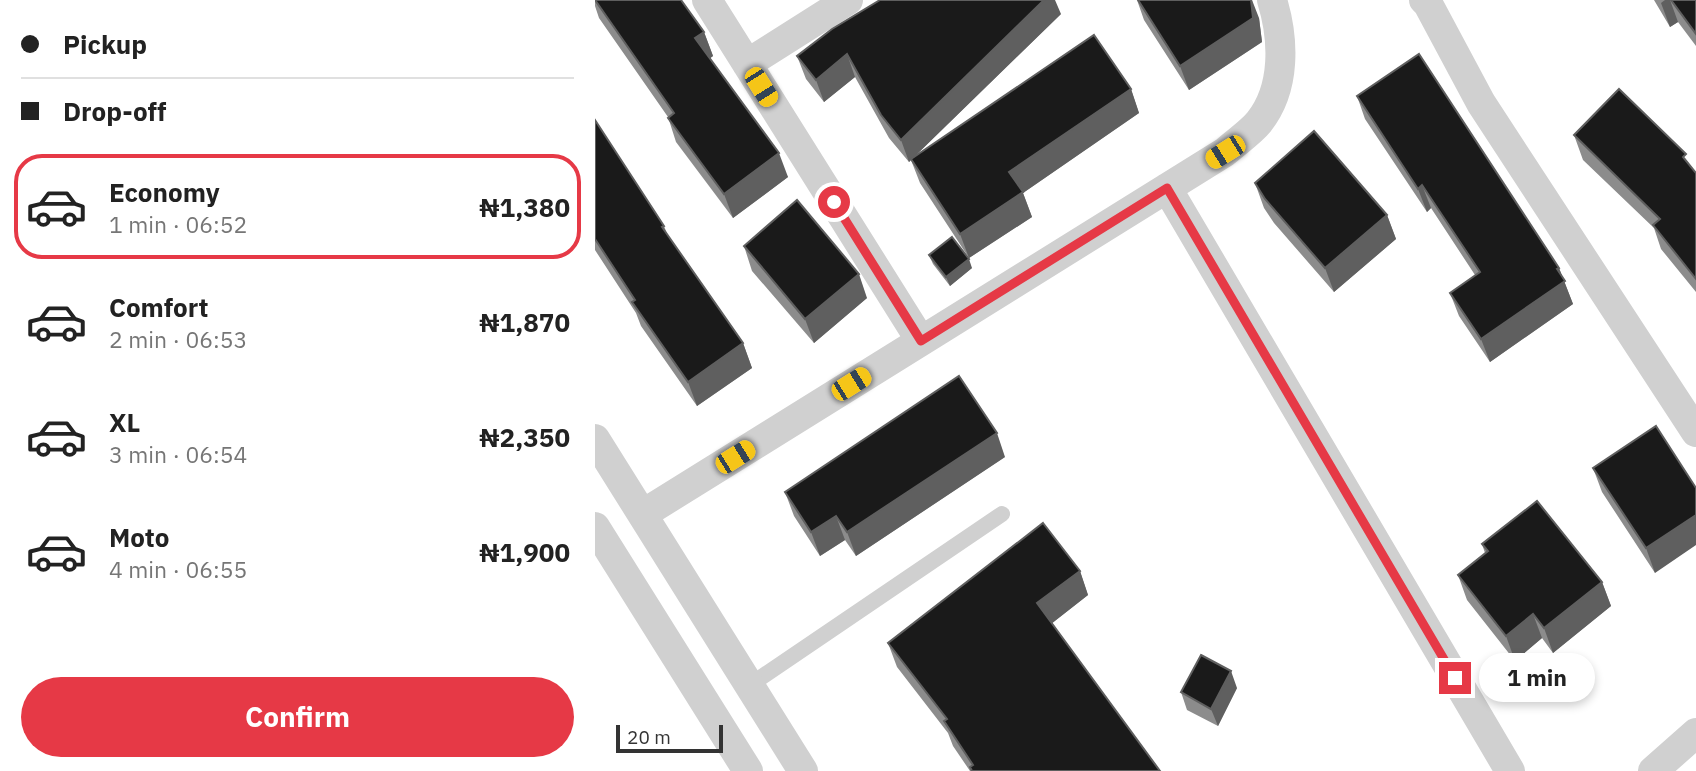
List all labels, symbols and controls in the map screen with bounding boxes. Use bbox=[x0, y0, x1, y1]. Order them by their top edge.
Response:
text: Pickup bbox=[63, 27, 147, 61]
car bbox=[741, 64, 782, 110]
text: Drop-off bbox=[63, 94, 166, 128]
car bbox=[1202, 132, 1249, 172]
icon: car bbox=[25, 175, 88, 238]
text: Economy bbox=[109, 175, 220, 209]
route start bbox=[818, 186, 850, 218]
text: ₦1,380 bbox=[479, 190, 570, 224]
text: 1 min · 06:52 bbox=[109, 209, 247, 239]
icon: car bbox=[25, 290, 88, 353]
text: Comfort bbox=[109, 290, 208, 324]
text: ₦1,870 bbox=[479, 305, 570, 339]
text: 2 min · 06:53 bbox=[109, 324, 247, 354]
car bbox=[828, 364, 875, 404]
icon: car bbox=[25, 405, 88, 468]
text: XL bbox=[109, 405, 140, 439]
text: ₦2,350 bbox=[479, 420, 570, 454]
car bbox=[712, 437, 759, 477]
text: 3 min · 06:54 bbox=[109, 439, 247, 469]
icon: car bbox=[25, 520, 88, 583]
text: Moto bbox=[109, 520, 169, 554]
text: ₦1,900 bbox=[479, 535, 570, 569]
text: 4 min · 06:55 bbox=[109, 554, 247, 584]
callout: 1 min bbox=[1479, 654, 1595, 702]
route end bbox=[1439, 662, 1471, 694]
text: 1 min bbox=[1507, 662, 1567, 692]
button: Confirm bbox=[21, 677, 574, 757]
scale bar bbox=[616, 722, 723, 754]
text: 20 m bbox=[627, 725, 671, 749]

